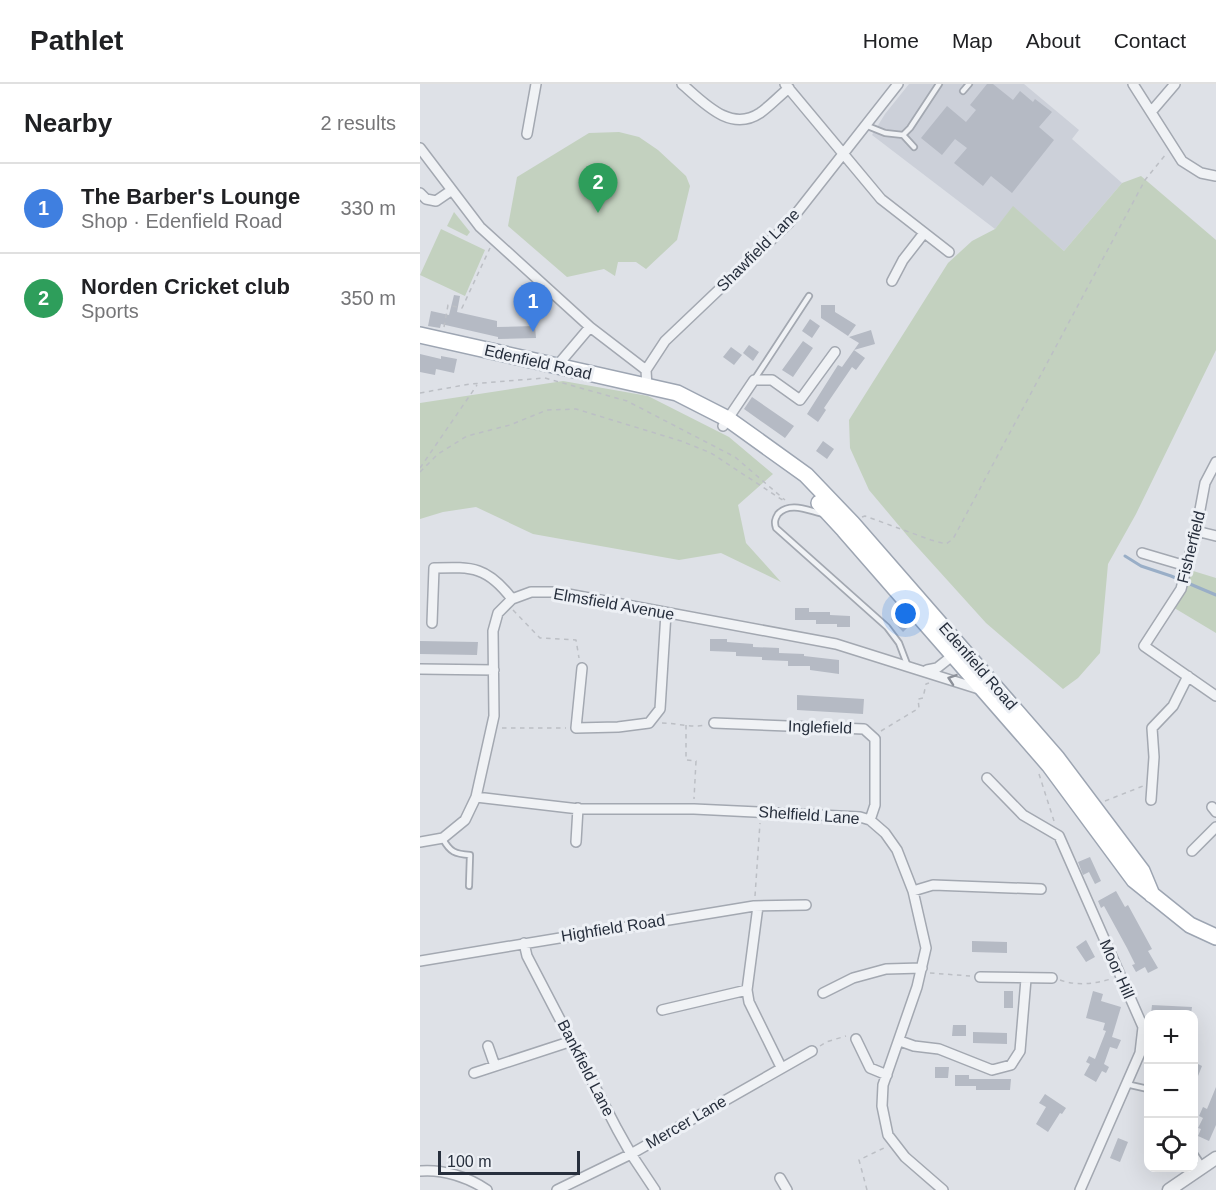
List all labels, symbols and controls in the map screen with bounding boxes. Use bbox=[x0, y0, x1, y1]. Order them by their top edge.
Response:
text: Pathlet bbox=[30, 25, 123, 56]
text: Home bbox=[863, 29, 919, 52]
text: Map bbox=[952, 29, 993, 52]
text: About bbox=[1026, 29, 1081, 52]
text: Contact bbox=[1114, 29, 1186, 52]
text: Nearby bbox=[24, 108, 112, 138]
text: 2 results bbox=[320, 112, 396, 134]
pin: 2 bbox=[578, 164, 618, 213]
text: The Barber's Lounge bbox=[81, 184, 300, 209]
text: 1 bbox=[38, 197, 49, 219]
text: 330 m bbox=[340, 197, 396, 219]
street label: Shawfield Lane bbox=[713, 205, 803, 295]
text: Shop · Edenfield Road bbox=[81, 210, 282, 232]
text: Norden Cricket club bbox=[81, 274, 290, 299]
pin: 1 bbox=[514, 282, 552, 332]
text: 2 bbox=[38, 287, 49, 309]
text: 350 m bbox=[340, 287, 396, 309]
text: Sports bbox=[81, 300, 139, 322]
street label: Edenfield Road bbox=[483, 341, 593, 383]
street label: Fisherfield bbox=[1174, 509, 1208, 585]
street label: Elmsfield Avenue bbox=[552, 585, 676, 623]
your location bbox=[891, 599, 920, 628]
street label: Edenfield Road bbox=[936, 619, 1020, 713]
one-way arrow bbox=[947, 674, 958, 687]
street label: Inglefield bbox=[788, 717, 852, 737]
street label: Shelfield Lane bbox=[758, 803, 860, 827]
street label: Highfield Road bbox=[560, 911, 666, 945]
street label: Moor Hill bbox=[1096, 937, 1138, 1001]
map controls bbox=[1144, 1010, 1198, 1172]
button: + bbox=[1144, 1010, 1198, 1064]
street label: Bankfield Lane bbox=[554, 1017, 618, 1119]
button: − bbox=[1144, 1064, 1198, 1118]
street label: Mercer Lane bbox=[643, 1092, 729, 1152]
button: locate bbox=[1144, 1118, 1198, 1172]
scale bar bbox=[438, 1148, 580, 1176]
text: 100 m bbox=[447, 1153, 491, 1170]

